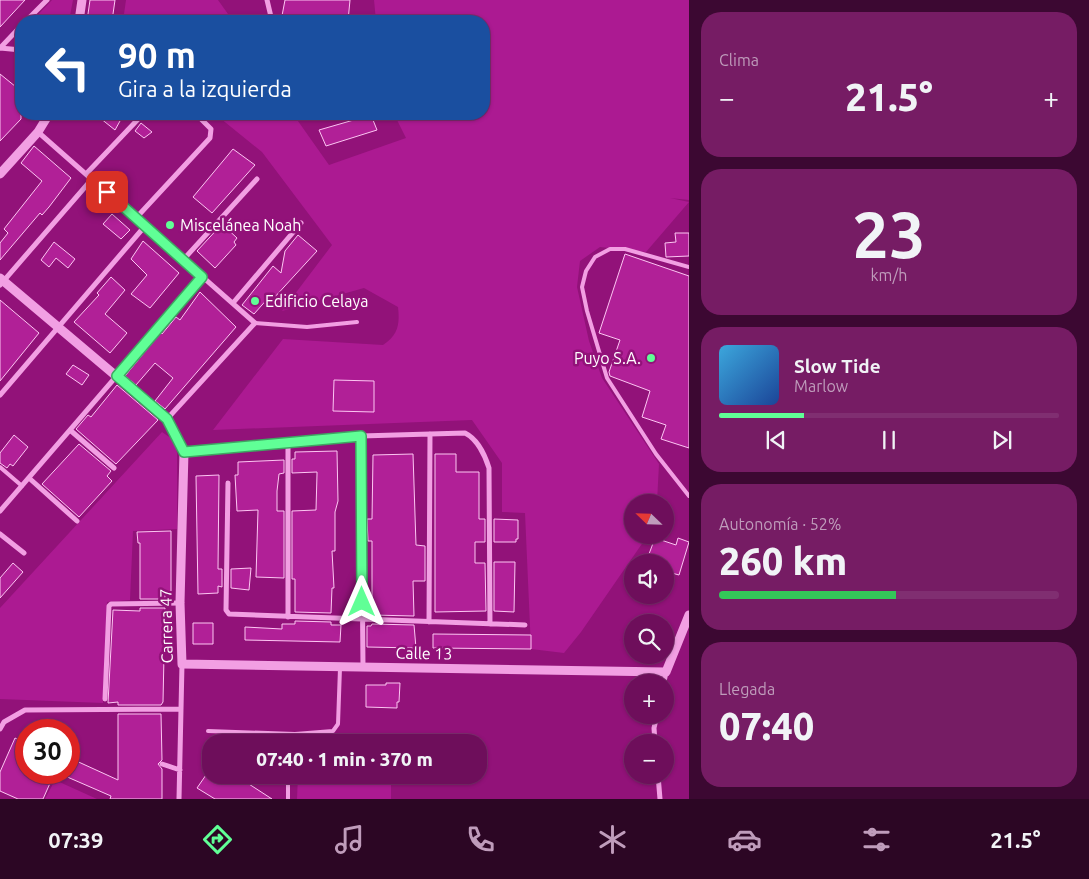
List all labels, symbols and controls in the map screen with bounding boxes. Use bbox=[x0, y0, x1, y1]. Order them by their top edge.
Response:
icon: left bbox=[35, 35, 100, 100]
text: 90 m bbox=[118, 35, 196, 75]
text: Clima bbox=[719, 51, 759, 69]
text: Gira a la izquierda bbox=[118, 76, 292, 101]
text: 21.5° bbox=[845, 76, 933, 118]
text: − bbox=[719, 82, 735, 113]
text: + bbox=[1043, 82, 1059, 113]
pin bbox=[86, 171, 128, 213]
icon: arrive bbox=[93, 178, 121, 206]
text: 23 bbox=[852, 197, 926, 270]
place label: Miscelánea Noah bbox=[180, 216, 301, 234]
marker: Miscelánea Noah bbox=[164, 219, 176, 231]
text: km/h bbox=[871, 266, 907, 284]
place label: Edificio Celaya bbox=[265, 292, 368, 310]
marker: Edificio Celaya bbox=[249, 295, 261, 307]
place label: Puyo S.A. bbox=[574, 349, 641, 367]
marker: Puyo S.A. bbox=[645, 352, 657, 364]
text: Slow Tide bbox=[794, 355, 881, 377]
text: Marlow bbox=[794, 377, 848, 395]
icon: previous bbox=[762, 426, 790, 454]
icon: pause bbox=[875, 426, 903, 454]
icon: next bbox=[988, 426, 1016, 454]
north arrow bbox=[624, 494, 674, 544]
map controls bbox=[624, 494, 674, 784]
text: Autonomía · 52% bbox=[719, 515, 841, 533]
text: 260 km bbox=[719, 540, 847, 582]
button: sound bbox=[624, 554, 674, 604]
position arrow bbox=[335, 575, 387, 627]
street label: Carrera 47 bbox=[156, 588, 176, 664]
button: search bbox=[624, 614, 674, 664]
street label: Calle 13 bbox=[395, 644, 453, 662]
button: + bbox=[624, 674, 674, 724]
text: Llegada bbox=[719, 680, 775, 698]
text: 07:40 bbox=[719, 705, 814, 747]
speed limit sign: 30 bbox=[15, 719, 80, 784]
button: − bbox=[624, 734, 674, 784]
text: 07:40 · 1 min · 370 m bbox=[256, 748, 433, 770]
icon: directions bbox=[200, 822, 235, 857]
icon: music bbox=[332, 822, 367, 857]
icon: phone bbox=[463, 822, 498, 857]
icon: climate bbox=[595, 822, 630, 857]
icon: car bbox=[727, 822, 762, 857]
icon: filters bbox=[859, 822, 894, 857]
text: 07:39 bbox=[48, 827, 103, 852]
text: 21.5° bbox=[990, 827, 1041, 852]

